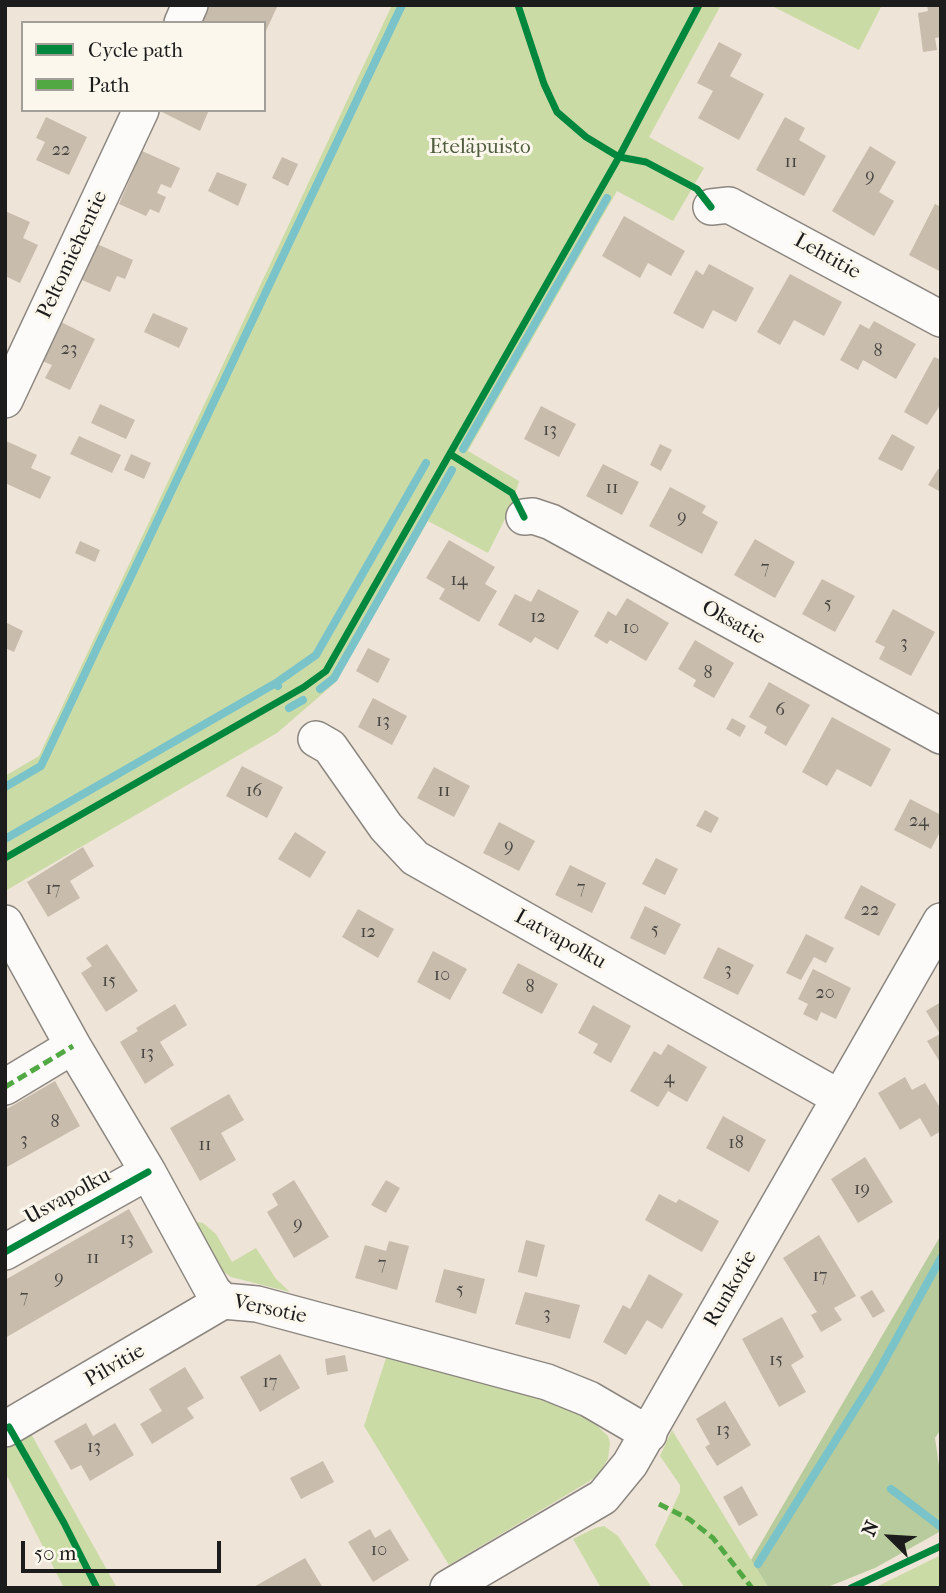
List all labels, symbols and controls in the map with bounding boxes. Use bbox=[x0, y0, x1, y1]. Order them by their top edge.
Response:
legend bbox=[21, 21, 266, 112]
text: Cycle path bbox=[88, 38, 183, 62]
text: Path bbox=[88, 73, 129, 97]
park label: Eteläpuisto bbox=[429, 135, 531, 161]
house number: 22 bbox=[52, 140, 70, 162]
house number: 11 bbox=[785, 152, 797, 174]
house number: 9 bbox=[865, 166, 875, 188]
street label: Peltomiehentie bbox=[32, 187, 114, 323]
street label: Lehtitie bbox=[789, 228, 865, 286]
house number: 23 bbox=[61, 339, 77, 361]
house number: 8 bbox=[873, 341, 883, 363]
house number: 13 bbox=[543, 420, 557, 442]
house number: 11 bbox=[606, 478, 618, 500]
house number: 9 bbox=[677, 507, 687, 529]
house number: 7 bbox=[761, 558, 769, 580]
house number: 14 bbox=[450, 570, 468, 592]
house number: 5 bbox=[824, 594, 832, 616]
street label: Oksatie bbox=[697, 595, 769, 651]
house number: 12 bbox=[530, 607, 546, 629]
house number: 10 bbox=[623, 618, 639, 640]
house number: 3 bbox=[900, 633, 908, 655]
house number: 8 bbox=[703, 663, 713, 685]
house number: 6 bbox=[775, 700, 785, 722]
house number: 13 bbox=[376, 711, 390, 733]
house number: 16 bbox=[246, 781, 262, 803]
house number: 11 bbox=[438, 781, 450, 803]
house number: 24 bbox=[909, 811, 929, 833]
house number: 9 bbox=[504, 836, 514, 858]
house number: 7 bbox=[577, 878, 585, 900]
house number: 17 bbox=[45, 879, 61, 901]
house number: 22 bbox=[861, 900, 879, 922]
street label: Latvapolku bbox=[510, 905, 610, 975]
house number: 5 bbox=[651, 920, 659, 942]
house number: 12 bbox=[360, 922, 376, 944]
house number: 3 bbox=[724, 960, 732, 982]
house number: 10 bbox=[434, 965, 450, 987]
house number: 15 bbox=[102, 971, 116, 993]
house number: 8 bbox=[525, 977, 535, 999]
house number: 20 bbox=[815, 983, 835, 1005]
house number: 13 bbox=[140, 1043, 154, 1065]
house number: 4 bbox=[664, 1068, 674, 1090]
house number: 8 bbox=[50, 1112, 60, 1134]
house number: 3 bbox=[20, 1130, 28, 1152]
house number: 18 bbox=[728, 1133, 744, 1155]
house number: 11 bbox=[199, 1135, 211, 1157]
street label: Usvapolku bbox=[21, 1163, 115, 1231]
house number: 19 bbox=[854, 1179, 870, 1201]
house number: 9 bbox=[293, 1214, 303, 1236]
house number: 13 bbox=[120, 1229, 134, 1251]
street label: Runkotie bbox=[699, 1246, 763, 1332]
house number: 11 bbox=[87, 1248, 99, 1270]
house number: 7 bbox=[378, 1254, 386, 1276]
house number: 17 bbox=[812, 1266, 828, 1288]
house number: 9 bbox=[54, 1268, 64, 1290]
house number: 5 bbox=[456, 1280, 464, 1302]
house number: 7 bbox=[20, 1287, 28, 1309]
street label: Versotie bbox=[231, 1290, 309, 1330]
house number: 3 bbox=[543, 1304, 551, 1326]
street label: Pilvitie bbox=[81, 1339, 149, 1393]
house number: 15 bbox=[769, 1350, 783, 1372]
house number: 17 bbox=[262, 1372, 278, 1394]
house number: 13 bbox=[716, 1420, 730, 1442]
house number: 13 bbox=[87, 1437, 101, 1459]
north arrow bbox=[855, 1502, 925, 1572]
text: N bbox=[858, 1517, 884, 1540]
scale bar bbox=[24, 1526, 224, 1570]
house number: 10 bbox=[371, 1540, 387, 1562]
text: 50 m bbox=[34, 1541, 77, 1565]

